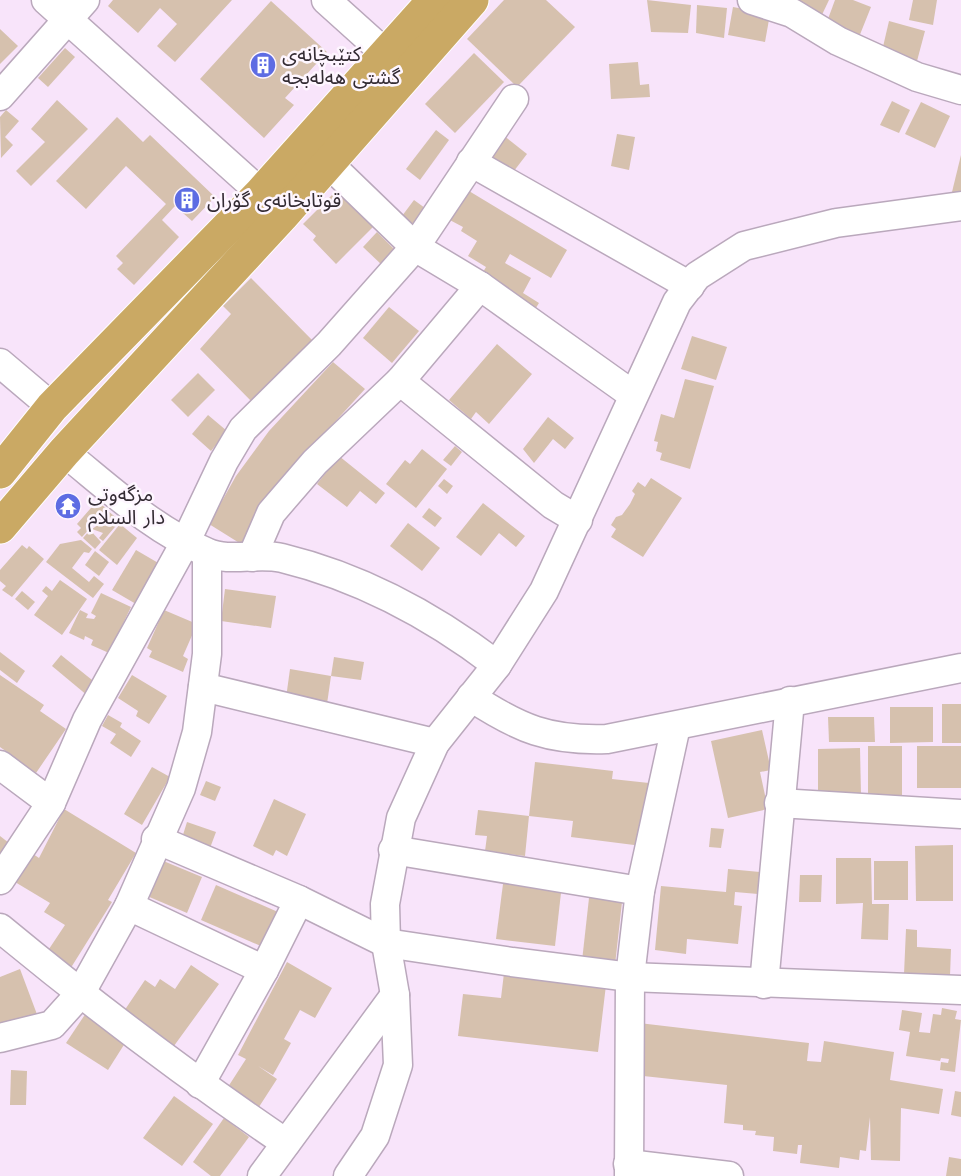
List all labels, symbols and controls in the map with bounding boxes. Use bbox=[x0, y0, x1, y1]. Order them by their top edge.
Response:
place label: کتێبخانەی گشتی هەڵەبجە bbox=[282, 42, 401, 89]
building icon: کتێبخانەی گشتی هەڵەبجە bbox=[248, 50, 278, 80]
building icon: قوتابخانەی گۆران bbox=[172, 185, 202, 215]
place label: قوتابخانەی گۆران bbox=[207, 188, 341, 212]
place label: مزگەوتی دار السلام bbox=[88, 482, 165, 532]
temple icon: مزگەوتی دار السلام bbox=[53, 491, 83, 521]

